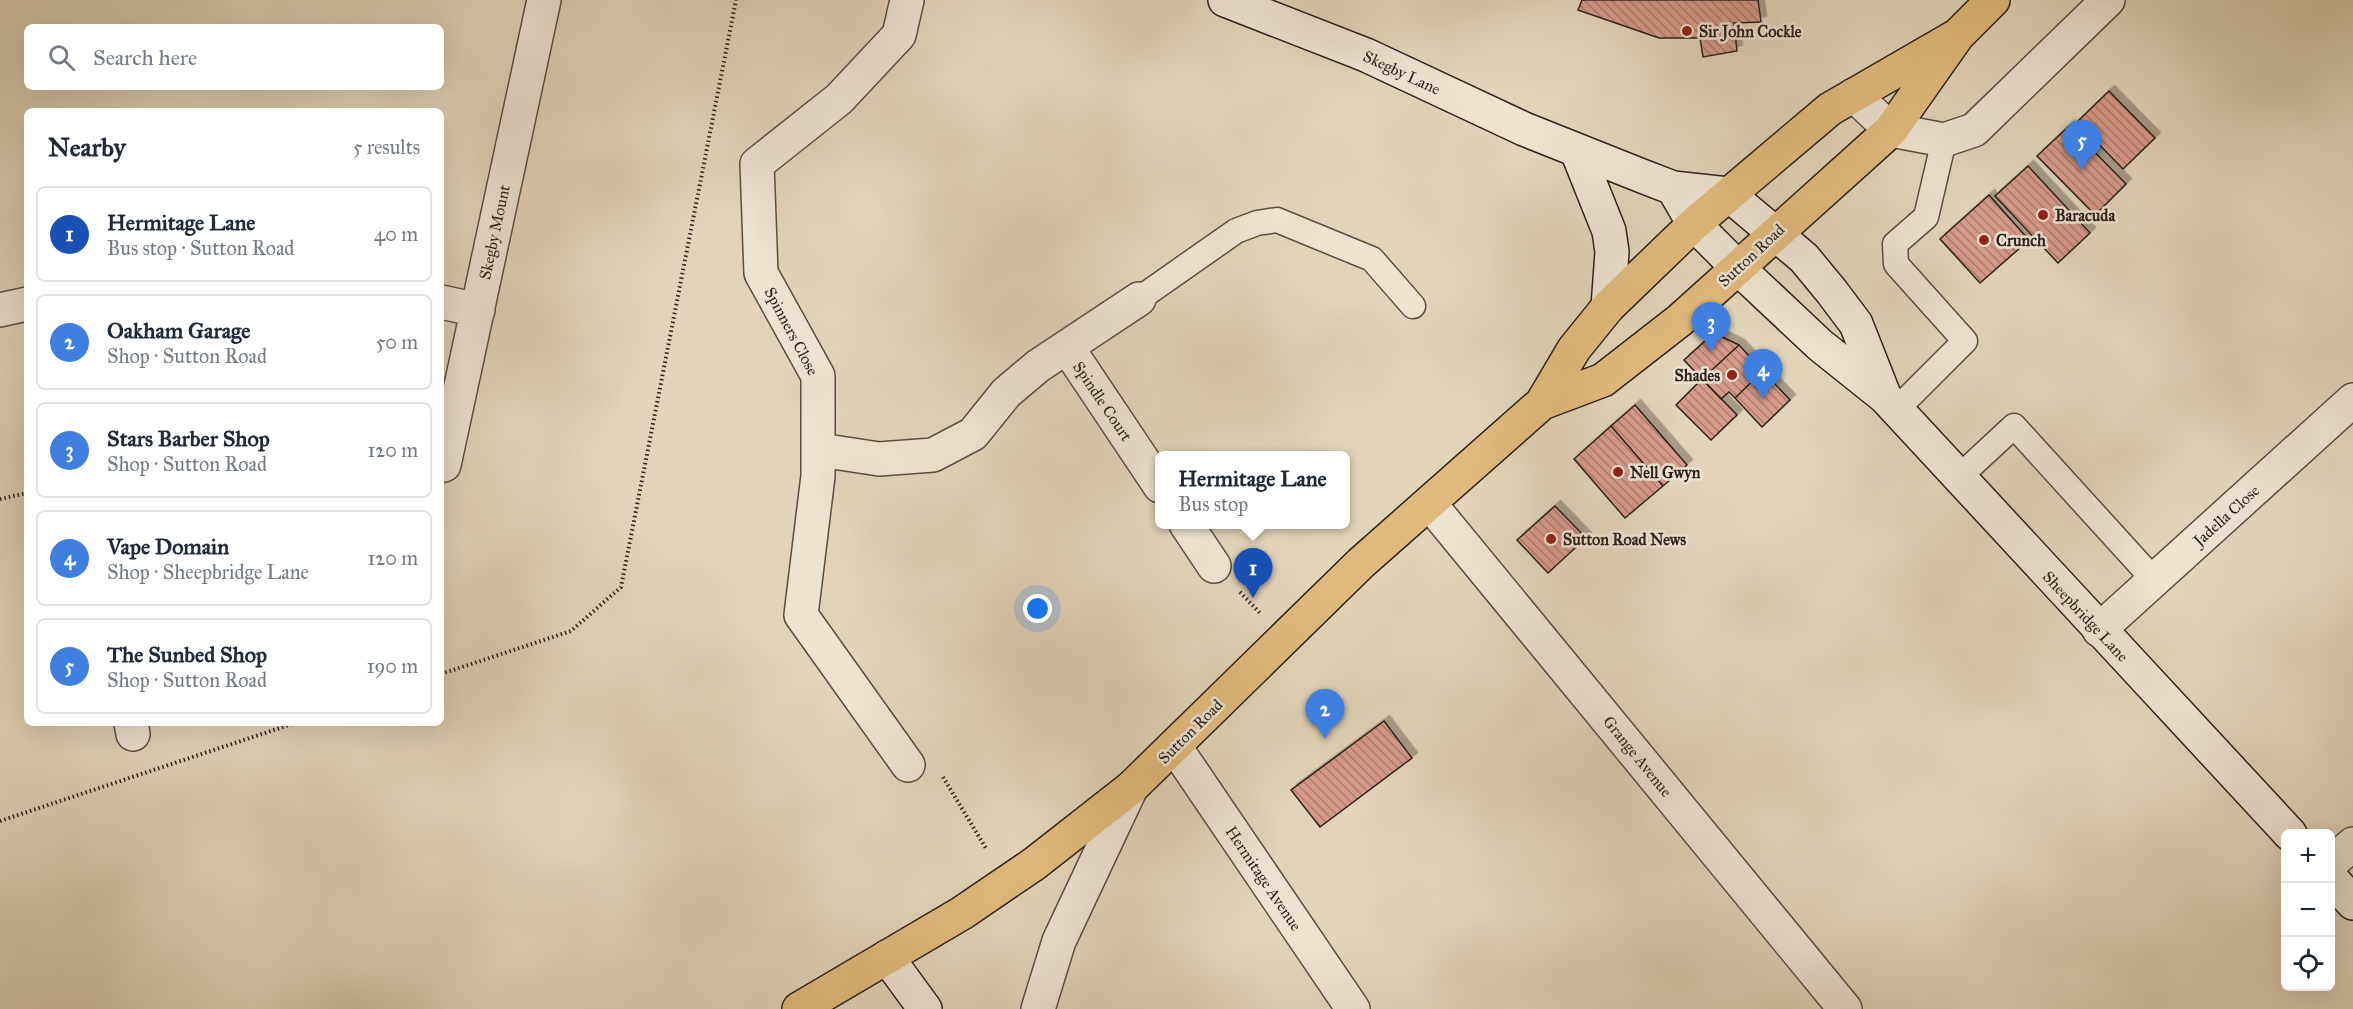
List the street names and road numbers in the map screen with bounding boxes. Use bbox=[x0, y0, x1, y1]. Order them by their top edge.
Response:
street label: Skegby Lane bbox=[1360, 46, 1444, 100]
street label: Skegby Mount bbox=[475, 183, 515, 281]
street label: Sutton Road bbox=[1714, 220, 1788, 291]
street label: Spinners Close bbox=[760, 284, 823, 379]
street label: Spindle Court bbox=[1069, 358, 1136, 445]
street label: Jadella Close bbox=[2188, 481, 2264, 552]
street label: Sheepbridge Lane bbox=[2038, 567, 2133, 667]
street label: Sutton Road bbox=[1154, 695, 1227, 768]
street label: Grange Avenue bbox=[1598, 712, 1676, 802]
street label: Hermitage Avenue bbox=[1221, 822, 1306, 935]

